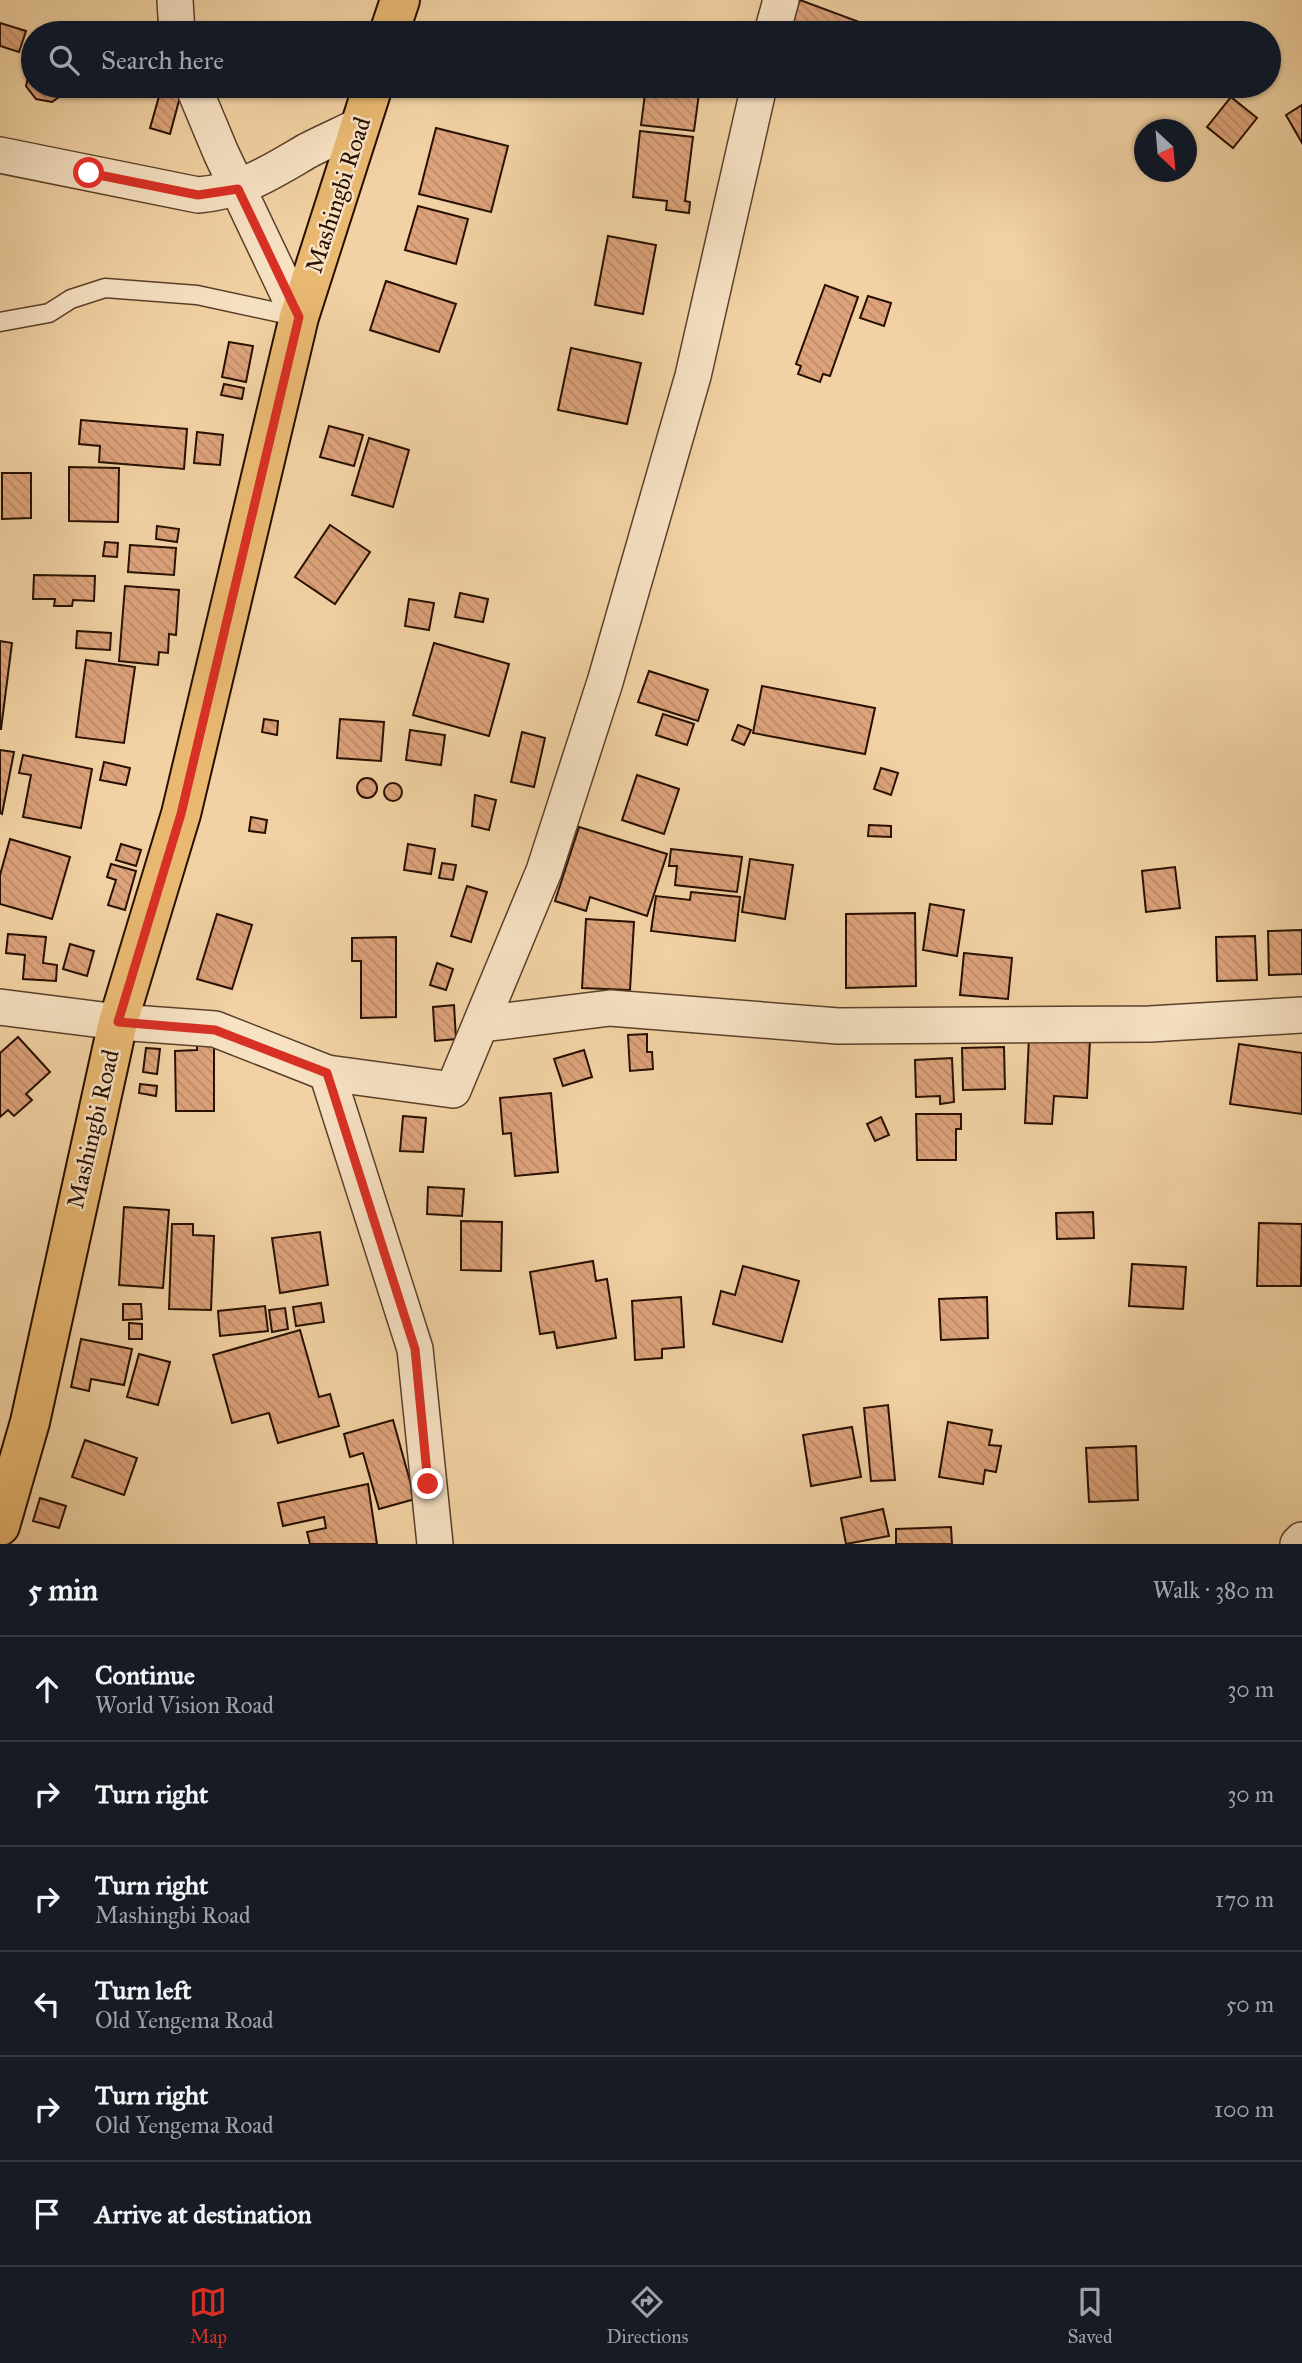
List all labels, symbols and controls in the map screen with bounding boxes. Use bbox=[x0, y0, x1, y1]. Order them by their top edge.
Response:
search box bbox=[21, 21, 1281, 98]
icon: search bbox=[45, 41, 83, 79]
text: Search here bbox=[101, 44, 224, 76]
street label: Mashingbi Road bbox=[299, 113, 377, 277]
north arrow bbox=[1134, 119, 1197, 182]
route start bbox=[73, 157, 104, 188]
street label: Mashingbi Road bbox=[60, 1047, 126, 1211]
route end bbox=[412, 1468, 443, 1499]
text: 5 min bbox=[28, 1572, 98, 1608]
text: Walk · 380 m bbox=[1153, 1576, 1274, 1604]
text: Continue bbox=[95, 1659, 195, 1691]
icon: ahead bbox=[28, 1670, 66, 1708]
text: 30 m bbox=[1227, 1675, 1274, 1703]
text: World Vision Road bbox=[95, 1691, 274, 1719]
icon: right bbox=[28, 1775, 66, 1813]
text: Turn right bbox=[95, 1778, 208, 1810]
text: 30 m bbox=[1227, 1780, 1274, 1808]
text: Turn right bbox=[95, 1869, 208, 1901]
icon: right bbox=[28, 1880, 66, 1918]
text: 170 m bbox=[1215, 1885, 1274, 1913]
text: Mashingbi Road bbox=[95, 1901, 250, 1929]
text: Turn left bbox=[95, 1974, 191, 2006]
icon: left bbox=[28, 1985, 66, 2023]
text: 50 m bbox=[1226, 1990, 1274, 2018]
text: Old Yengema Road bbox=[95, 2006, 274, 2034]
text: Turn right bbox=[95, 2079, 208, 2111]
icon: right bbox=[28, 2090, 66, 2128]
text: 100 m bbox=[1214, 2095, 1274, 2123]
text: Old Yengema Road bbox=[95, 2111, 274, 2139]
icon: arrive bbox=[28, 2195, 66, 2233]
text: Arrive at destination bbox=[95, 2198, 312, 2230]
tab: Map bbox=[189, 2283, 227, 2348]
tab: Directions bbox=[606, 2283, 688, 2348]
tab: Saved bbox=[1067, 2283, 1113, 2348]

